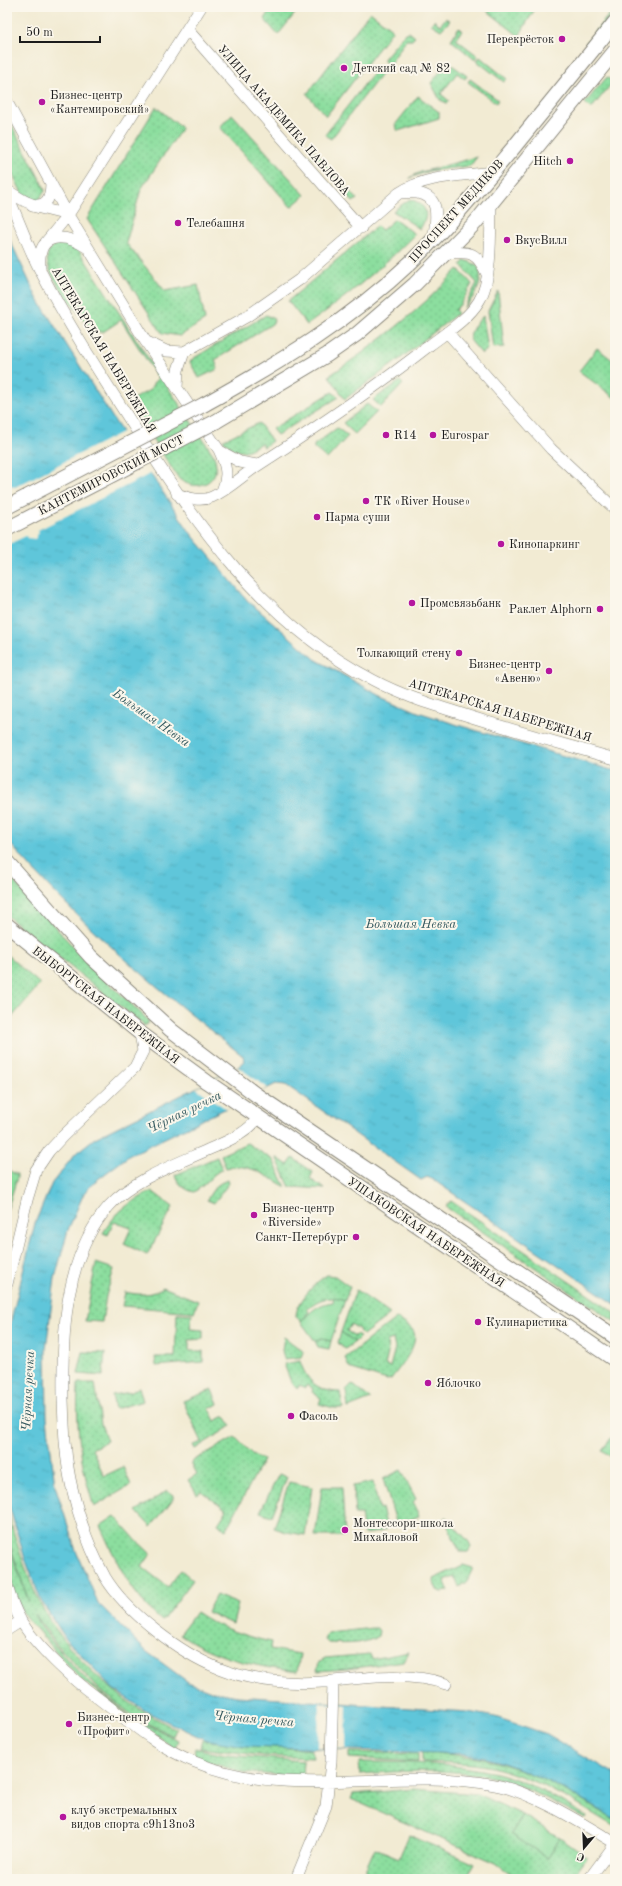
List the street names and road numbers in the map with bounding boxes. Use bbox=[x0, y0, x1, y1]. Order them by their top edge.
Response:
street label: УЛИЦА АКАДЕМИКА ПАВЛОВА bbox=[215, 43, 352, 198]
street label: ПРОСПЕКТ МЕДИКОВ bbox=[407, 158, 506, 266]
street label: АПТЕКАРСКАЯ НАБЕРЕЖНАЯ bbox=[49, 266, 157, 435]
street label: КАНТЕМИРОВСКИЙ МОСТ bbox=[35, 431, 186, 518]
street label: АПТЕКАРСКАЯ НАБЕРЕЖНАЯ bbox=[407, 677, 593, 745]
street label: ВЫБОРГСКАЯ НАБЕРЕЖНАЯ bbox=[30, 945, 181, 1067]
street label: УШАКОВСКАЯ НАБЕРЕЖНАЯ bbox=[345, 1176, 506, 1290]

